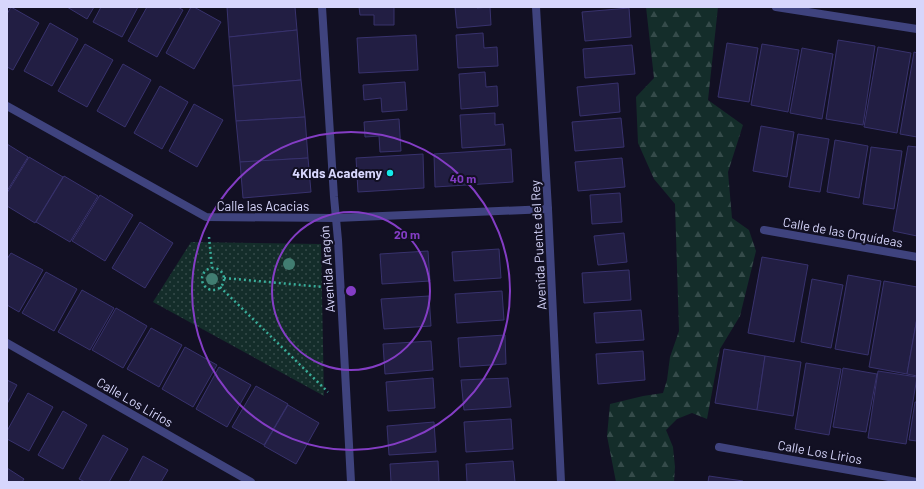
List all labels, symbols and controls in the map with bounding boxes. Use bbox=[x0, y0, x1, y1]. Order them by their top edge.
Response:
place label: 4Kids Academy bbox=[292, 165, 382, 181]
marker: 4Kids Academy bbox=[385, 168, 395, 178]
text: 40 m bbox=[450, 171, 476, 185]
street label: Avenida Puente del Rey bbox=[527, 180, 549, 310]
street label: Calle las Acacias bbox=[217, 198, 309, 214]
street label: Calle de las Orquídeas bbox=[782, 214, 904, 250]
street label: Avenida Aragón bbox=[316, 225, 338, 313]
text: 20 m bbox=[394, 227, 420, 241]
centre of rings bbox=[344, 284, 358, 298]
street label: Calle Los Lirios bbox=[94, 374, 176, 430]
street label: Calle Los Lirios bbox=[777, 437, 863, 467]

